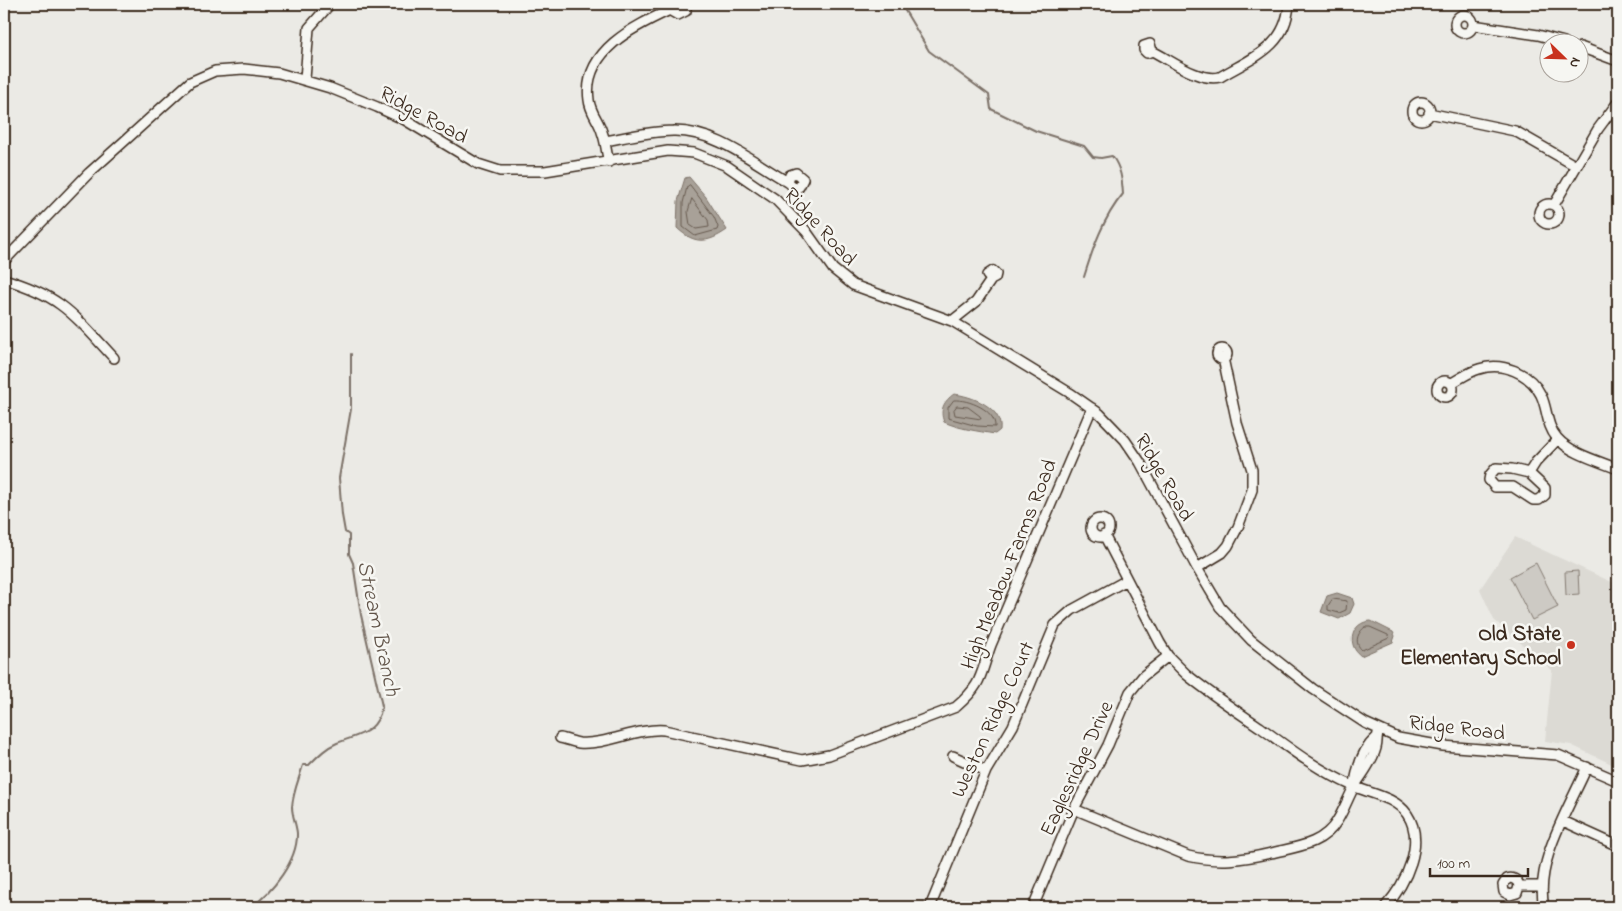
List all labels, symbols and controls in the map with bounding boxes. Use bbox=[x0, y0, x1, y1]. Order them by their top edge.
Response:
north arrow bbox=[1540, 32, 1590, 82]
text: N bbox=[1563, 54, 1586, 71]
street label: Ridge Road bbox=[372, 79, 473, 154]
street label: Ridge Road bbox=[774, 181, 863, 275]
street label: Ridge Road bbox=[1124, 429, 1201, 529]
street label: High Meadow Farms Road bbox=[954, 455, 1068, 675]
water label: Stream Branch bbox=[347, 558, 407, 700]
place label: Old State Elementary School bbox=[1400, 620, 1562, 676]
street label: Weston Ridge Court bbox=[944, 637, 1045, 804]
marker: Old State Elementary School bbox=[1565, 639, 1577, 651]
street label: Eaglesridge Drive bbox=[1033, 696, 1124, 842]
street label: Ridge Road bbox=[1407, 708, 1507, 752]
scale bar bbox=[1430, 846, 1527, 878]
text: 100 m bbox=[1437, 853, 1470, 875]

